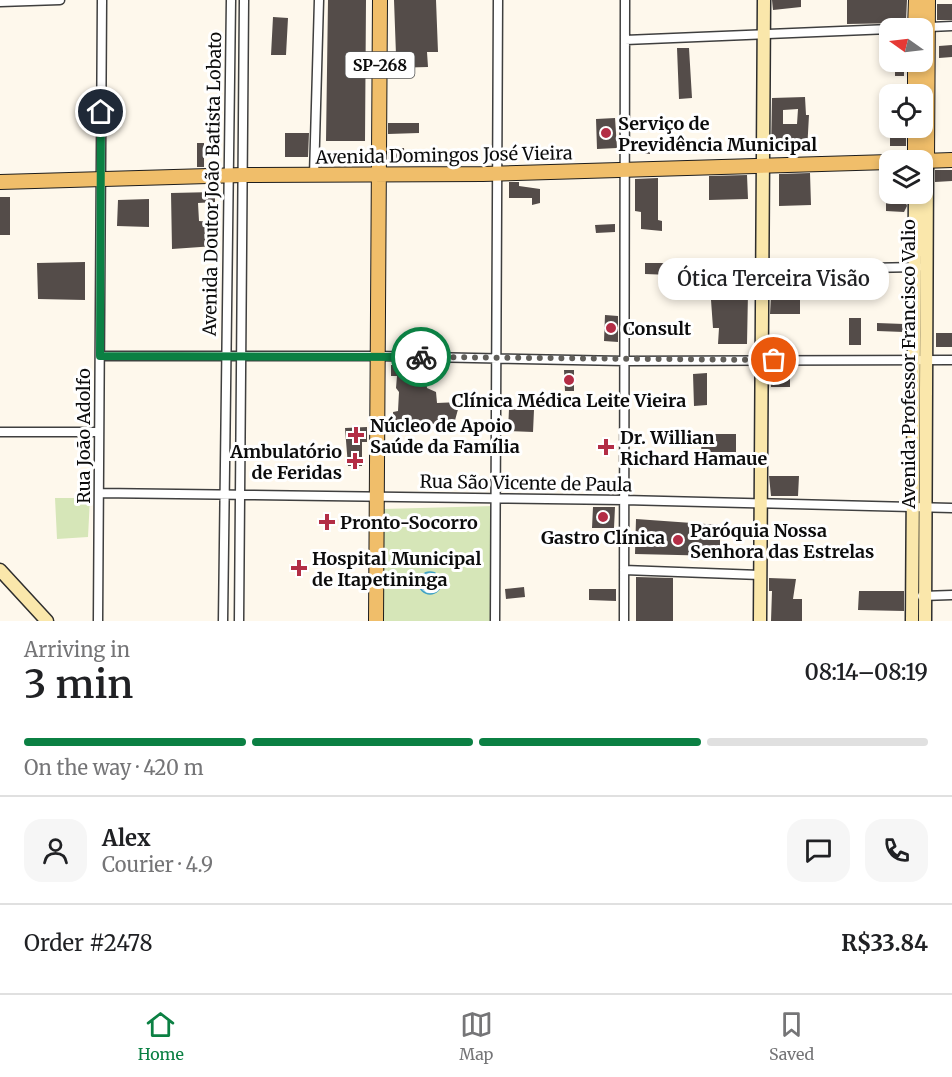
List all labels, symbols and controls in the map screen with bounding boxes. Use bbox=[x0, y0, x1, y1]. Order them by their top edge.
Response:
north arrow bbox=[879, 18, 933, 72]
map controls bbox=[879, 18, 933, 204]
street label: Avenida Doutor João Batista Lobato bbox=[198, 32, 226, 337]
road number: SP-268 bbox=[346, 52, 415, 78]
button: locate bbox=[879, 84, 933, 138]
pin bbox=[75, 86, 126, 137]
icon: home bbox=[84, 95, 117, 128]
place label: Serviço de Previdência Municipal bbox=[618, 112, 817, 156]
marker: Serviço de Previdência Municipal bbox=[599, 126, 613, 140]
street label: Avenida Domingos José Vieira bbox=[314, 141, 573, 169]
button: layers bbox=[879, 150, 933, 204]
street label: Avenida Professor Francisco Valio bbox=[897, 219, 920, 510]
callout: Ótica Terceira Visão bbox=[658, 258, 890, 300]
text: Ótica Terceira Visão bbox=[677, 266, 870, 291]
place label: Consult bbox=[623, 317, 692, 340]
marker: Consult bbox=[604, 321, 618, 335]
courier bbox=[391, 327, 451, 387]
pin bbox=[748, 334, 799, 385]
icon: bike bbox=[405, 341, 438, 374]
icon: bag bbox=[757, 343, 790, 376]
street label: Rua João Adolfo bbox=[72, 368, 95, 504]
marker: Clínica Médica Leite Vieira bbox=[562, 373, 576, 387]
place label: Clínica Médica Leite Vieira bbox=[452, 389, 686, 412]
place label: Núcleo de Apoio Saúde da Família bbox=[370, 414, 520, 458]
marker: Núcleo de Apoio Saúde da Família bbox=[347, 426, 365, 444]
place label: Dr. Willian Richard Hamaue bbox=[620, 426, 768, 470]
marker: Dr. Willian Richard Hamaue bbox=[597, 438, 615, 456]
place label: Ambulatório de Feridas bbox=[229, 440, 342, 484]
marker: Ambulatório de Feridas bbox=[346, 452, 364, 470]
street label: Rua São Vicente de Paula bbox=[419, 470, 633, 496]
marker: Gastro Clínica bbox=[596, 510, 610, 524]
place label: Pronto-Socorro bbox=[340, 511, 478, 534]
marker: Pronto-Socorro bbox=[318, 513, 336, 531]
place label: Paróquia Nossa Senhora das Estrelas bbox=[690, 519, 874, 563]
place label: Gastro Clínica bbox=[541, 526, 665, 549]
marker: Paróquia Nossa Senhora das Estrelas bbox=[671, 533, 685, 547]
place label: Hospital Municipal de Itapetininga bbox=[312, 547, 481, 591]
marker: Hospital Municipal de Itapetininga bbox=[290, 559, 308, 577]
text: Arriving in bbox=[24, 637, 130, 662]
text: 08:14–08:19 bbox=[804, 658, 928, 686]
text: 3 min bbox=[24, 660, 133, 709]
text: On the way · 420 m bbox=[24, 755, 204, 780]
button: person bbox=[24, 819, 87, 882]
button: chat bbox=[787, 819, 850, 882]
button: phone bbox=[865, 819, 928, 882]
text: Alex bbox=[102, 824, 151, 852]
text: Courier · 4.9 bbox=[102, 852, 213, 877]
text: Order #2478 bbox=[24, 929, 153, 957]
text: R$33.84 bbox=[841, 929, 928, 957]
tab: Home bbox=[138, 1008, 184, 1064]
tab: Map bbox=[459, 1008, 493, 1064]
tab: Saved bbox=[769, 1008, 814, 1064]

